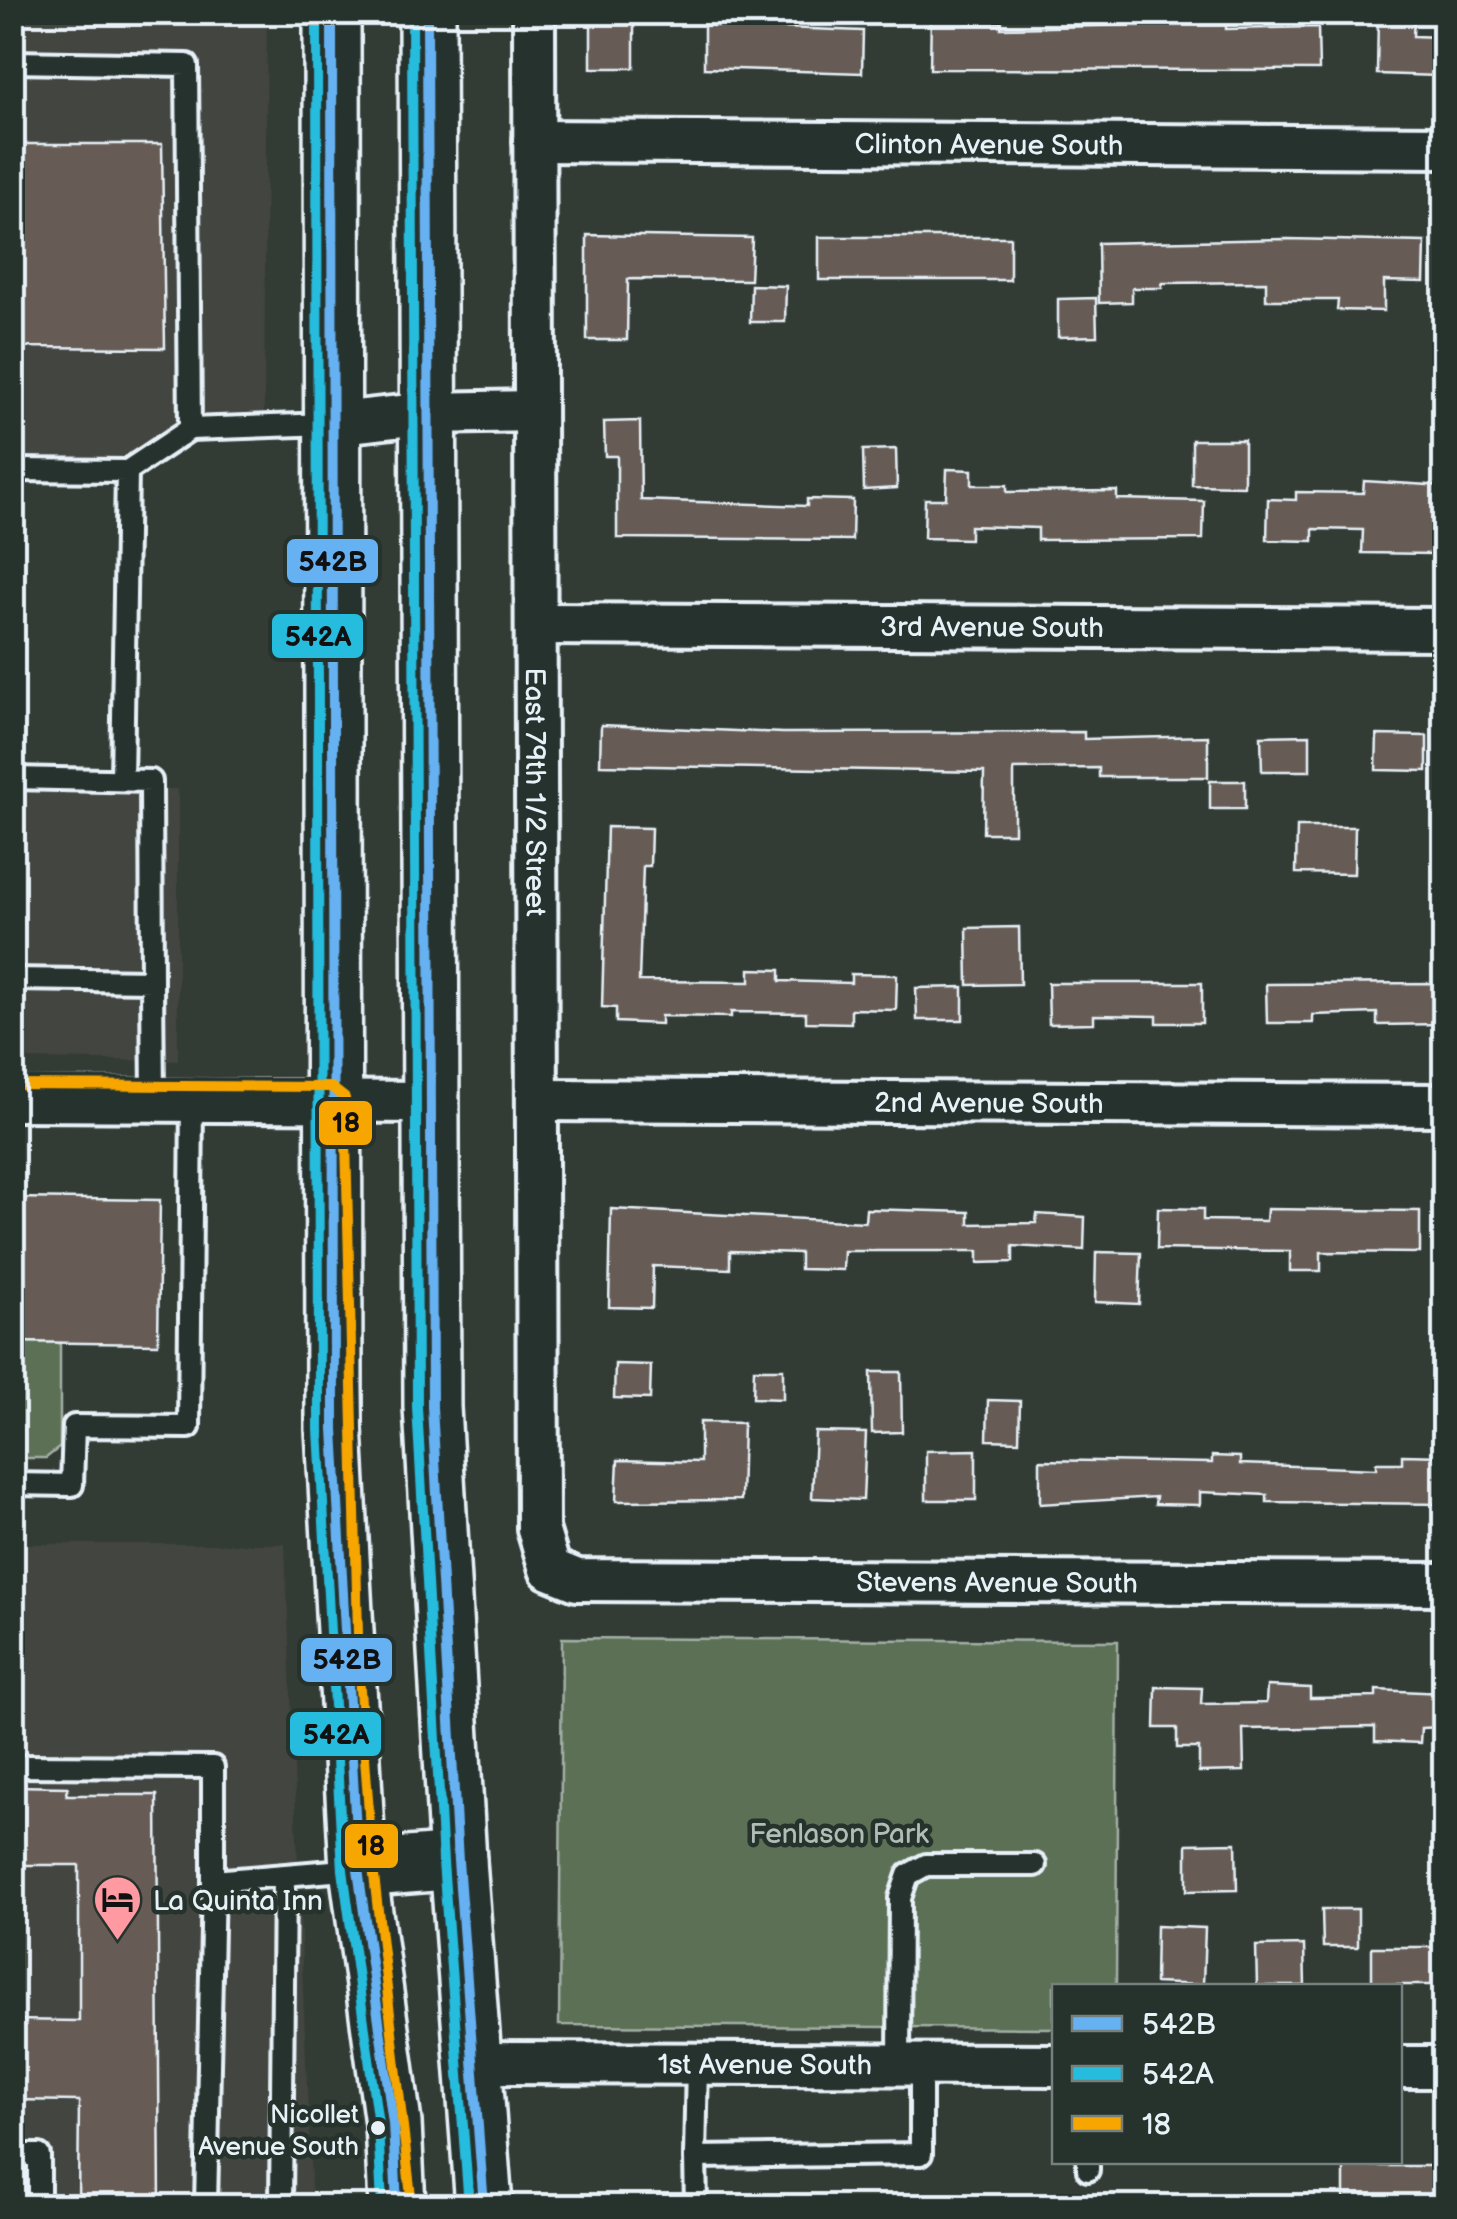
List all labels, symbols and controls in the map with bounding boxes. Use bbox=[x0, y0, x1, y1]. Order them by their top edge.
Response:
street label: Clinton Avenue South bbox=[854, 128, 1124, 163]
line badge: 542B bbox=[285, 537, 380, 585]
text: 542B bbox=[298, 546, 368, 579]
street label: 3rd Avenue South bbox=[880, 611, 1104, 645]
line badge: 542A bbox=[270, 612, 365, 660]
text: 542A bbox=[285, 621, 352, 654]
street label: East 79th 1/2 Street bbox=[518, 667, 551, 917]
street label: 2nd Avenue South bbox=[874, 1087, 1104, 1121]
line badge: 18 bbox=[317, 1099, 374, 1147]
text: 18 bbox=[332, 1107, 360, 1140]
street label: Stevens Avenue South bbox=[856, 1566, 1138, 1601]
line badge: 542B bbox=[299, 1636, 394, 1684]
text: 542B bbox=[312, 1644, 382, 1677]
line badge: 542A bbox=[288, 1710, 383, 1758]
text: 542A bbox=[303, 1719, 370, 1752]
park label: Fenlason Park bbox=[749, 1818, 929, 1851]
line badge: 18 bbox=[343, 1822, 400, 1870]
text: 18 bbox=[357, 1830, 385, 1863]
hotel icon: La Quinta Inn bbox=[92, 1874, 144, 1942]
place label: La Quinta Inn bbox=[153, 1885, 323, 1918]
legend bbox=[1052, 1984, 1402, 2164]
text: 542B bbox=[1142, 2007, 1216, 2043]
street label: 1st Avenue South bbox=[658, 2049, 872, 2082]
text: 542A bbox=[1142, 2057, 1214, 2093]
place label: Nicollet Avenue South bbox=[198, 2100, 359, 2163]
text: 18 bbox=[1142, 2107, 1171, 2143]
marker: Nicollet Avenue South bbox=[368, 2118, 388, 2138]

